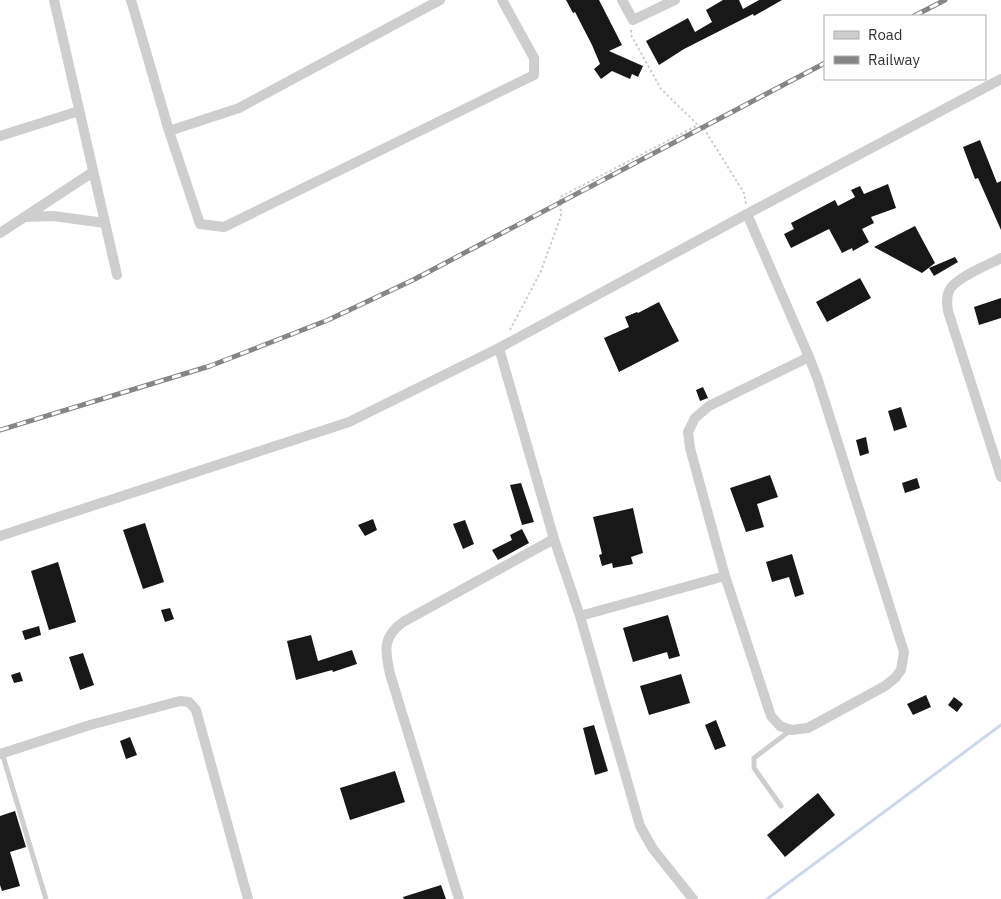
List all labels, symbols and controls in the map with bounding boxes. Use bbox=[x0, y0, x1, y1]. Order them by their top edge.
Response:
legend bbox=[824, 15, 986, 80]
text: Road bbox=[868, 25, 903, 44]
text: Railway bbox=[868, 50, 921, 69]

